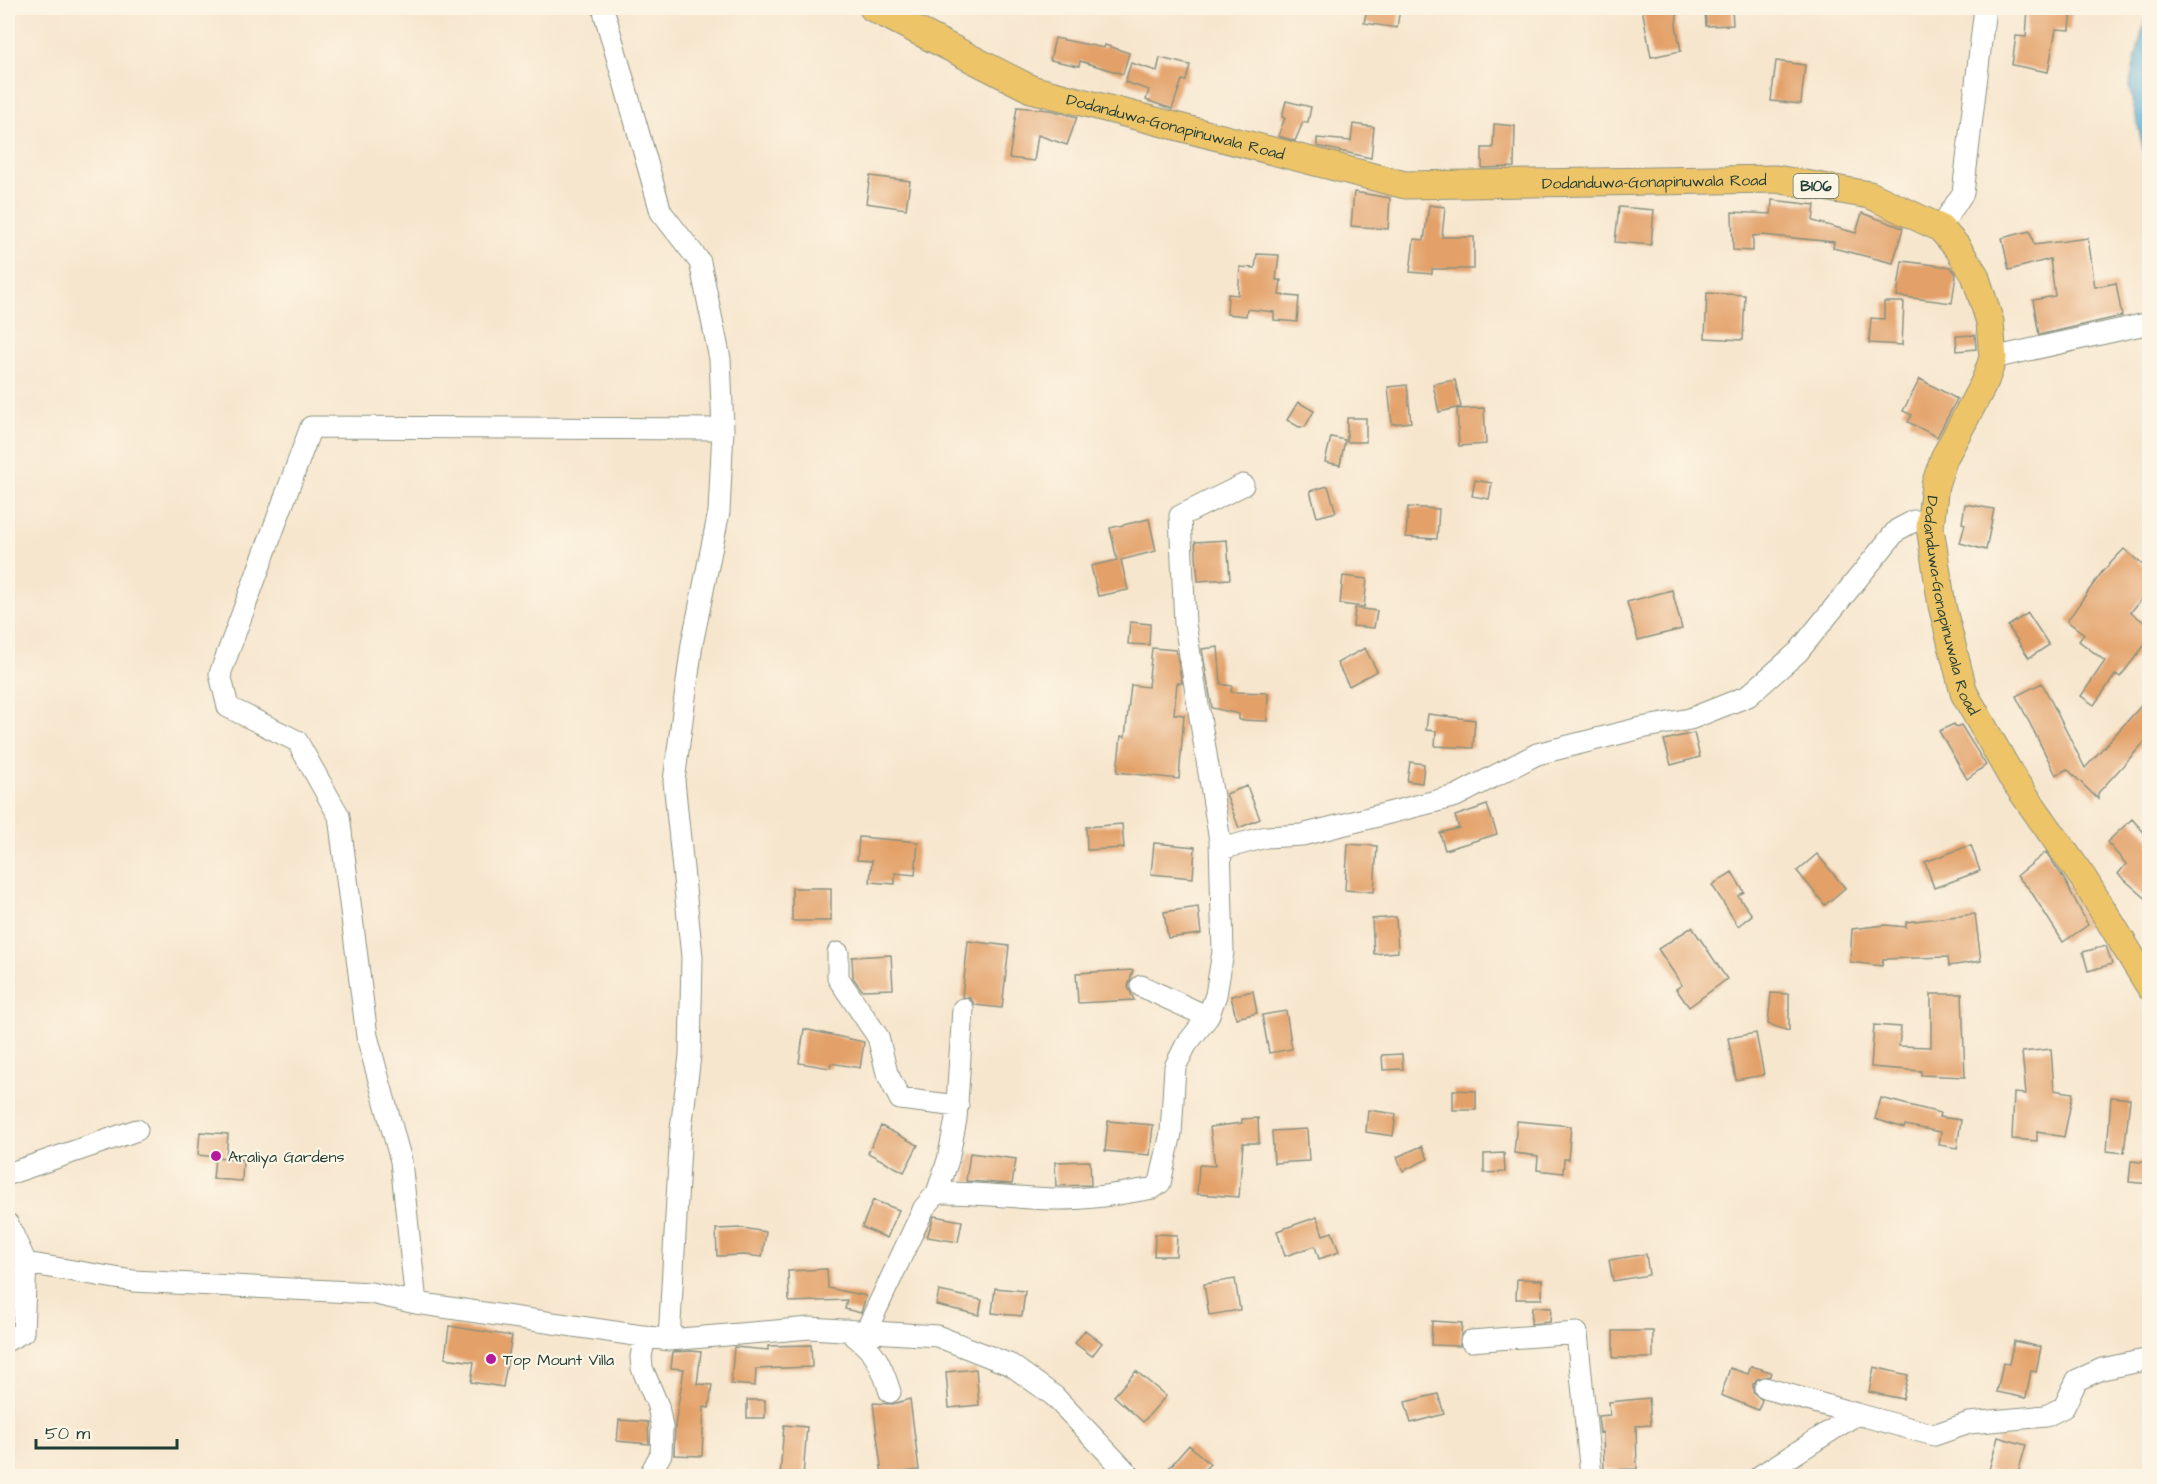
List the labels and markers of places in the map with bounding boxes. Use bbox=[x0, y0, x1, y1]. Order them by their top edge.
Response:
place label: Araliya Gardens bbox=[228, 1146, 344, 1169]
marker: Araliya Gardens bbox=[209, 1149, 223, 1163]
place label: Top Mount Villa bbox=[503, 1349, 614, 1371]
marker: Top Mount Villa bbox=[484, 1352, 498, 1366]

